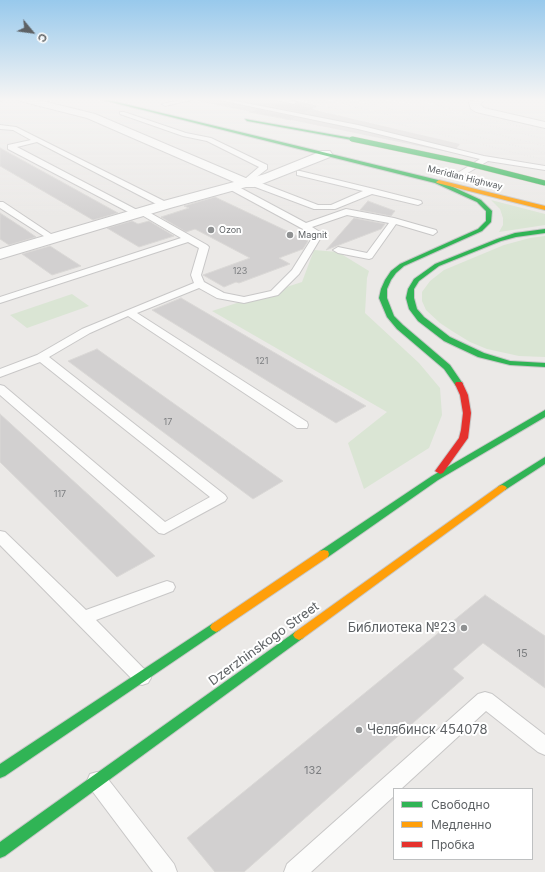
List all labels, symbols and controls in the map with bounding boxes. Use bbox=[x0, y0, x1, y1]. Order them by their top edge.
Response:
north arrow bbox=[12, 12, 52, 52]
text: С bbox=[34, 31, 51, 45]
street label: Meridian Highway bbox=[426, 163, 504, 193]
marker: Ozon bbox=[206, 225, 216, 235]
place label: Ozon bbox=[219, 225, 241, 235]
marker: Magnit bbox=[285, 230, 295, 240]
place label: Magnit bbox=[298, 230, 327, 240]
house number: 123 bbox=[233, 266, 247, 276]
house number: 121 bbox=[256, 356, 268, 366]
house number: 17 bbox=[164, 417, 172, 427]
house number: 117 bbox=[54, 489, 66, 499]
street label: Dzerzhinskogo Street bbox=[206, 599, 322, 689]
place label: Библиотека №23 bbox=[348, 620, 456, 636]
marker: Библиотека №23 bbox=[459, 623, 469, 633]
house number: 15 bbox=[516, 647, 528, 661]
place label: Челябинск 454078 bbox=[367, 722, 487, 738]
marker: Челябинск 454078 bbox=[354, 725, 364, 735]
house number: 132 bbox=[304, 764, 322, 778]
legend bbox=[393, 788, 533, 860]
text: Свободно bbox=[431, 797, 490, 812]
text: Медленно bbox=[431, 817, 492, 832]
text: Пробка bbox=[431, 837, 475, 852]

